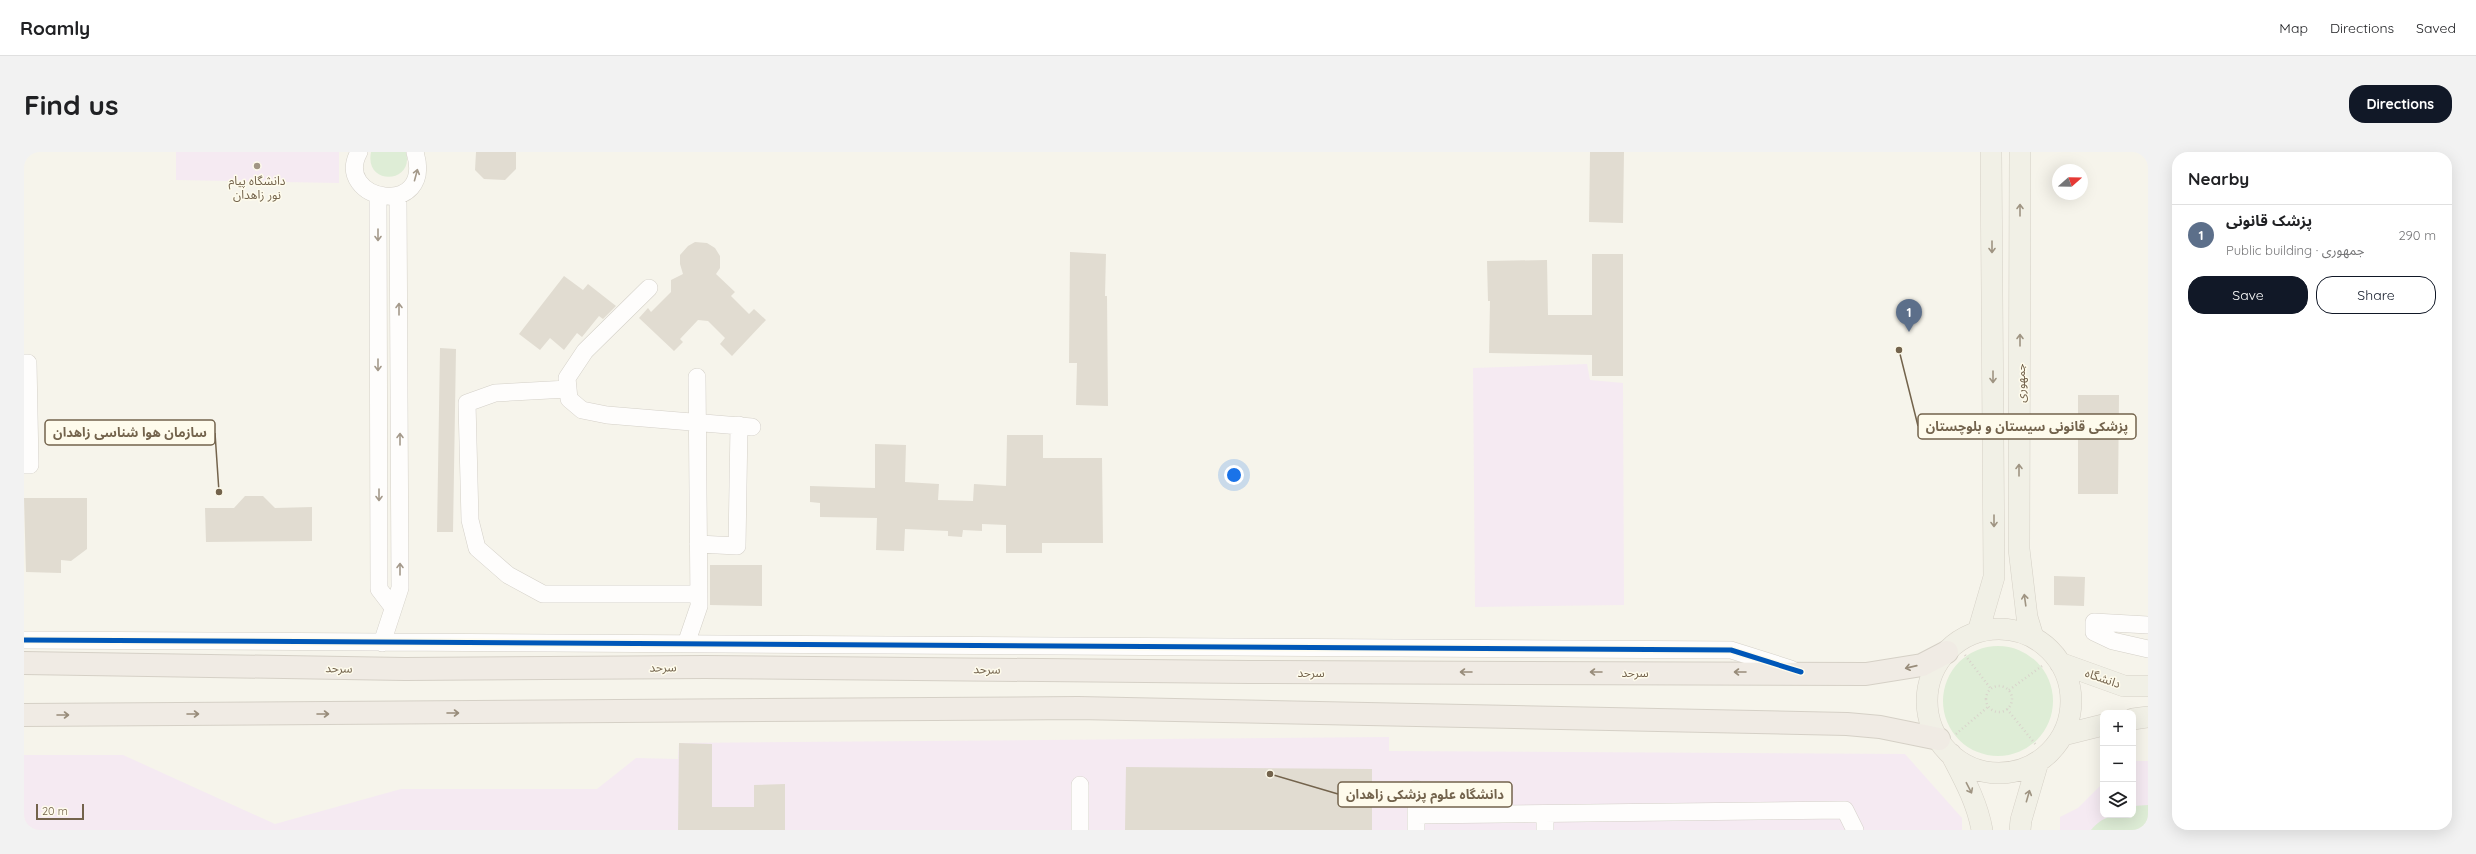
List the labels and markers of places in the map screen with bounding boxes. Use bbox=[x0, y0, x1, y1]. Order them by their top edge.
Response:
marker: دانشگاه پیام نور زاهدان bbox=[252, 161, 262, 171]
place label: دانشگاه پیام نور زاهدان bbox=[228, 173, 286, 202]
pin: 1 bbox=[1896, 299, 1922, 332]
callout: پزشکی قانونی سیستان و بلوچستان bbox=[1918, 414, 2136, 439]
callout: سازمان هوا شناسی زاهدان bbox=[45, 420, 215, 445]
callout: دانشگاه علوم پزشکی زاهدان bbox=[1338, 782, 1512, 807]

